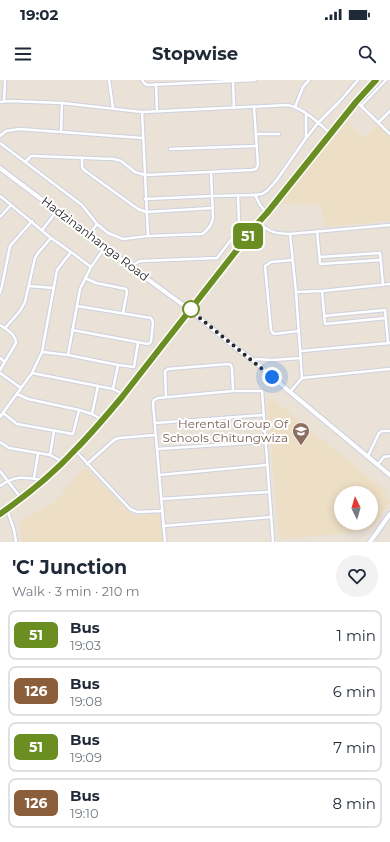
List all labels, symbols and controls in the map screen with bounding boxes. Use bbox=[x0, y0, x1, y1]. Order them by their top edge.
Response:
text: 19:02 bbox=[20, 5, 58, 24]
icon: menu bbox=[12, 43, 34, 65]
text: Stopwise bbox=[152, 43, 238, 65]
icon: search bbox=[356, 43, 378, 65]
street label: Hadzinanhanga Road bbox=[39, 193, 152, 284]
line badge: 51 bbox=[230, 223, 266, 249]
text: 51 bbox=[241, 227, 255, 245]
unlabelled marker bbox=[182, 300, 200, 318]
your location bbox=[262, 367, 282, 387]
place label: Herental Group Of Schools Chitungwiza bbox=[163, 416, 289, 445]
school or university icon: Herental Group Of Schools Chitungwiza bbox=[291, 421, 311, 446]
north arrow bbox=[334, 486, 378, 530]
map controls bbox=[334, 486, 378, 530]
button: heart bbox=[336, 555, 378, 597]
text: 'C' Junction bbox=[12, 556, 127, 579]
text: Walk · 3 min · 210 m bbox=[12, 583, 140, 599]
text: Bus bbox=[70, 618, 100, 637]
text: 51 bbox=[29, 626, 43, 644]
text: 1 min bbox=[337, 626, 376, 645]
text: 19:03 bbox=[70, 637, 101, 653]
text: Bus bbox=[70, 674, 100, 693]
text: 126 bbox=[25, 682, 47, 700]
text: 6 min bbox=[333, 682, 376, 701]
text: 19:08 bbox=[70, 693, 102, 709]
text: Bus bbox=[70, 730, 100, 749]
text: 51 bbox=[29, 738, 43, 756]
text: 7 min bbox=[333, 738, 376, 757]
text: 19:09 bbox=[70, 749, 102, 765]
text: Bus bbox=[70, 786, 100, 805]
text: 126 bbox=[25, 794, 47, 812]
text: 8 min bbox=[332, 794, 376, 813]
text: 19:10 bbox=[70, 805, 99, 821]

